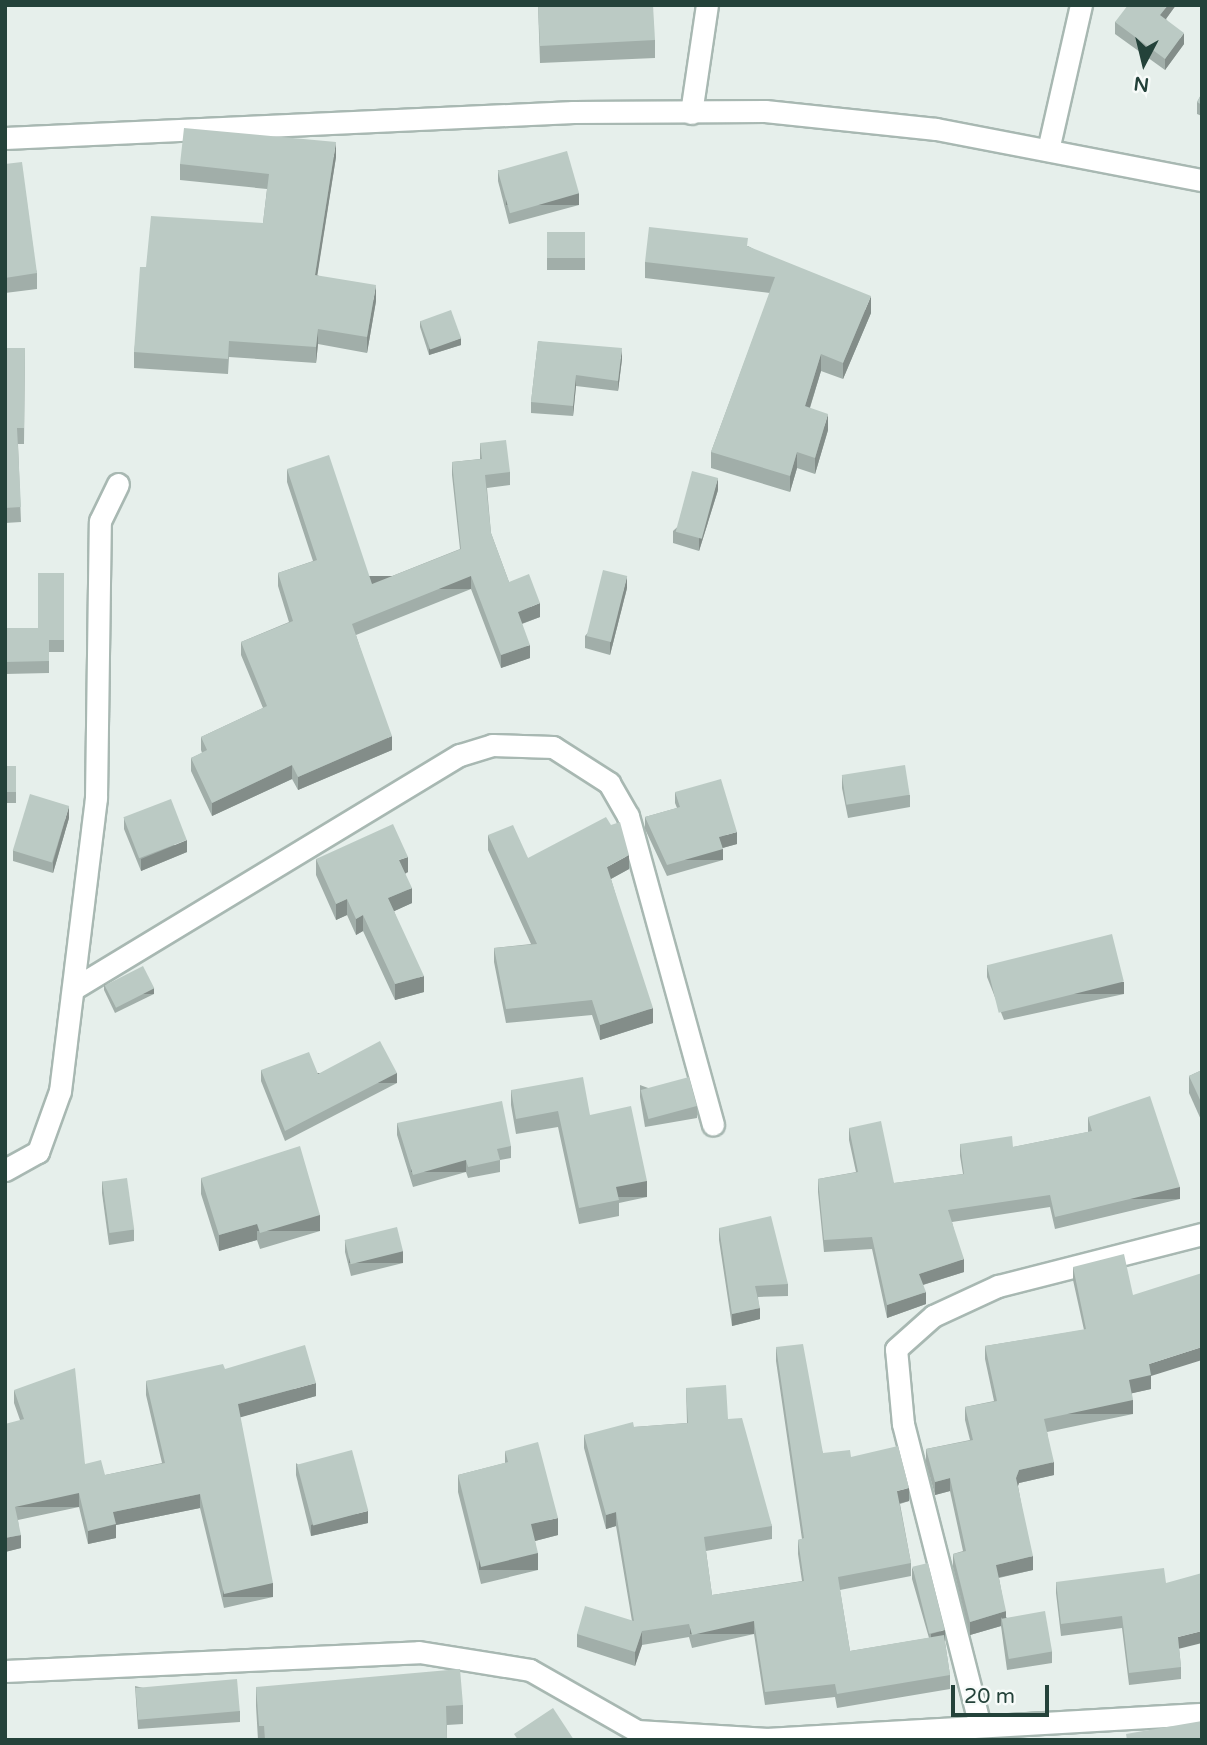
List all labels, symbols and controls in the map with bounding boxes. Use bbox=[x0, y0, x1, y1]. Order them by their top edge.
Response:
north arrow bbox=[1109, 28, 1179, 98]
text: N bbox=[1133, 72, 1150, 96]
scale bar bbox=[955, 1672, 1053, 1716]
text: 20 m bbox=[964, 1684, 1015, 1709]

